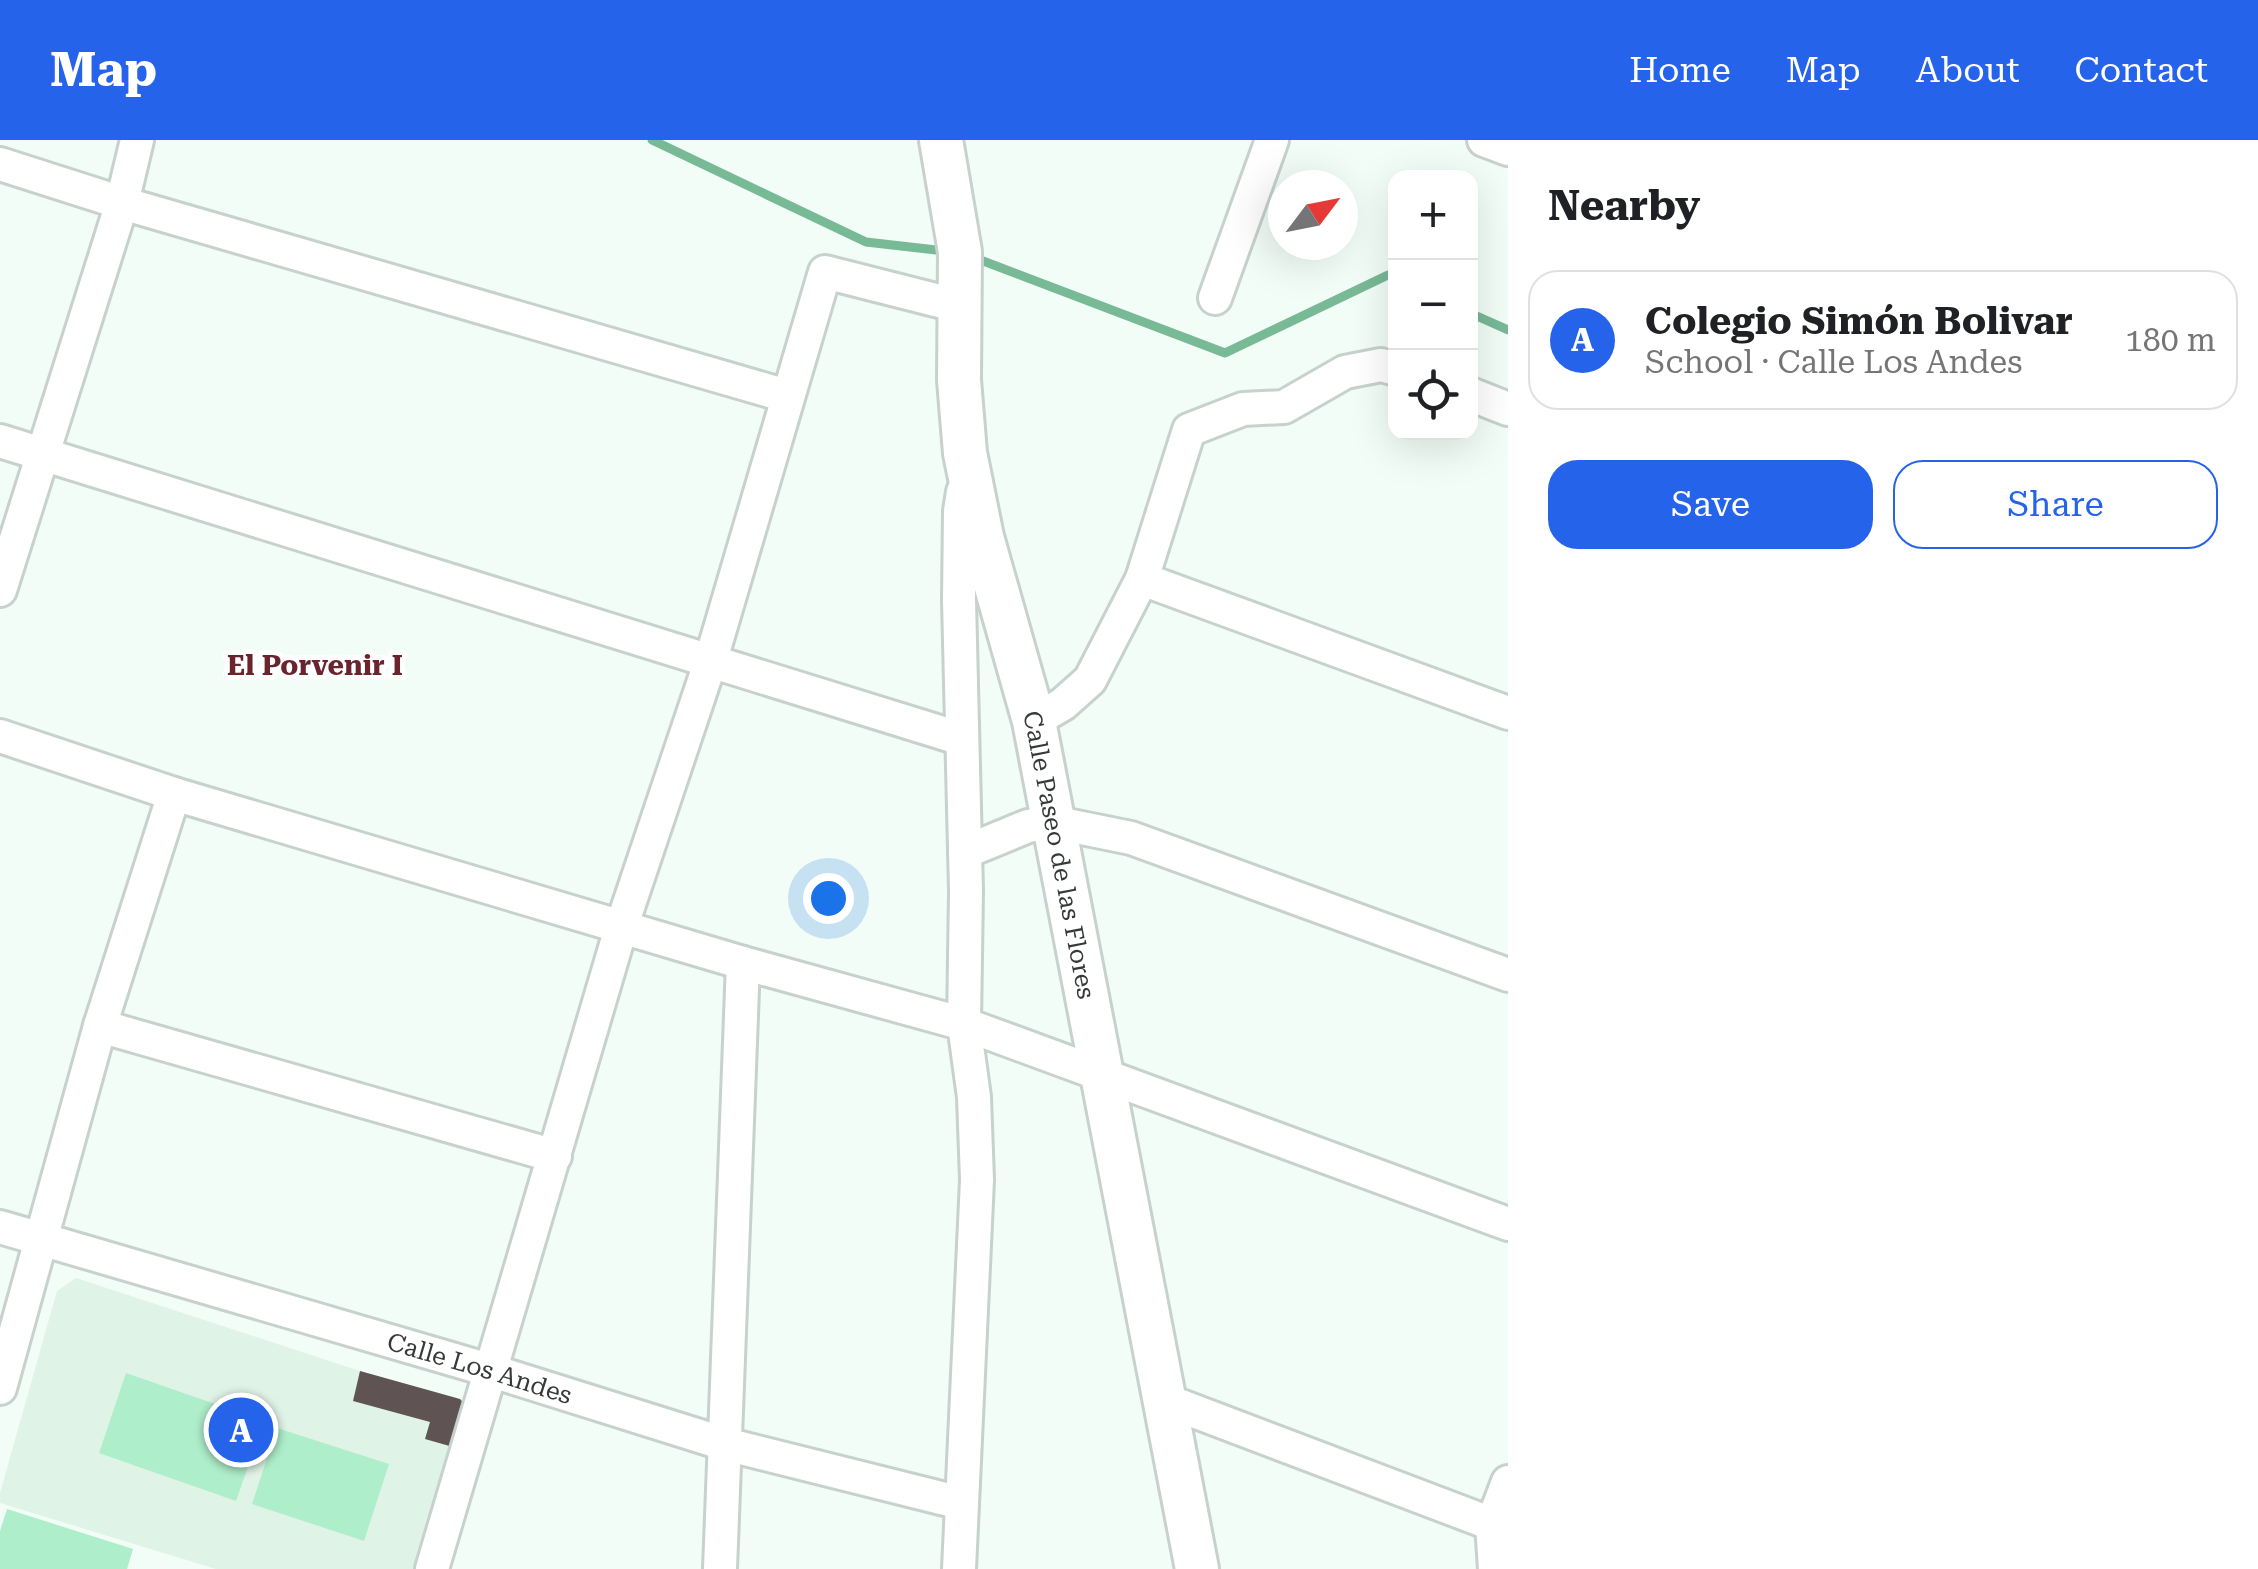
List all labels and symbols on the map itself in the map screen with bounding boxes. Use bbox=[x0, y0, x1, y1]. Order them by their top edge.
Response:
north arrow bbox=[1268, 170, 1358, 260]
district label: El Porvenir I bbox=[227, 649, 403, 682]
street label: Calle Paseo de las Flores bbox=[1017, 707, 1101, 1001]
your location bbox=[803, 873, 854, 924]
street label: Calle Los Andes bbox=[384, 1327, 576, 1410]
pin: A bbox=[208, 1392, 274, 1468]

